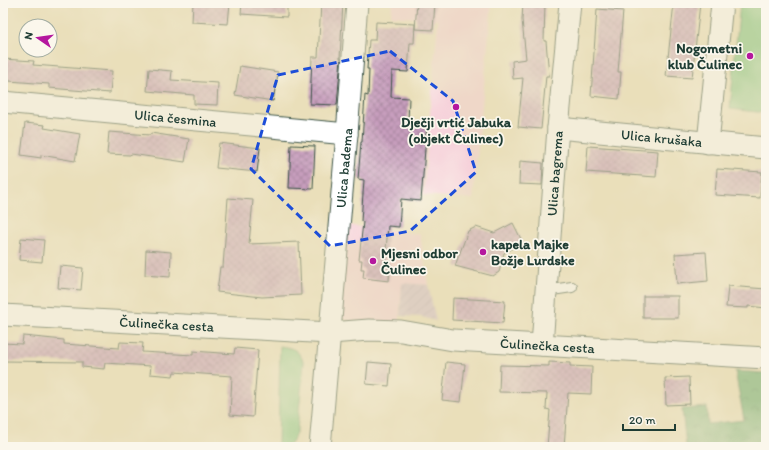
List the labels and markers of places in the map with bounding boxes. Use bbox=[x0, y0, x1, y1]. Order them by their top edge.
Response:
place label: Nogometni klub Čulinec bbox=[668, 40, 742, 73]
marker: Nogometni klub Čulinec bbox=[745, 51, 755, 61]
marker: Dječji vrtić Jabuka (objekt Čulinec) bbox=[451, 102, 461, 112]
place label: Dječji vrtić Jabuka (objekt Čulinec) bbox=[401, 114, 512, 147]
place label: kapela Majke Božje Lurdske bbox=[491, 236, 575, 269]
place label: Mjesni odbor Čulinec bbox=[381, 245, 458, 278]
marker: kapela Majke Božje Lurdske bbox=[478, 247, 488, 257]
marker: Mjesni odbor Čulinec bbox=[368, 256, 378, 266]

